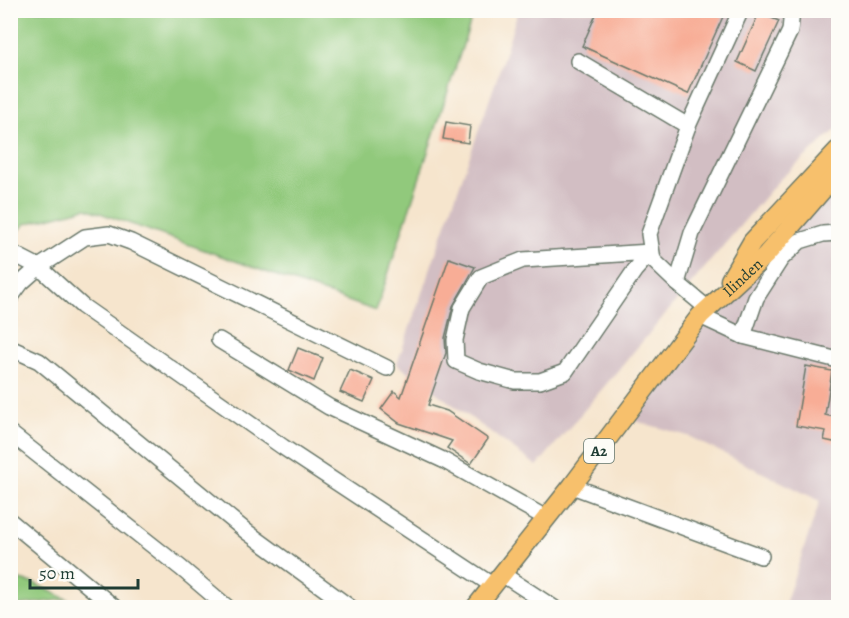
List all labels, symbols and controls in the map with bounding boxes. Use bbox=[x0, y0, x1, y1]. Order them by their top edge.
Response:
street label: Ilinden bbox=[718, 253, 768, 302]
road number: A2 bbox=[584, 439, 614, 463]
scale bar bbox=[30, 552, 138, 590]
text: 50 m bbox=[39, 561, 75, 585]

